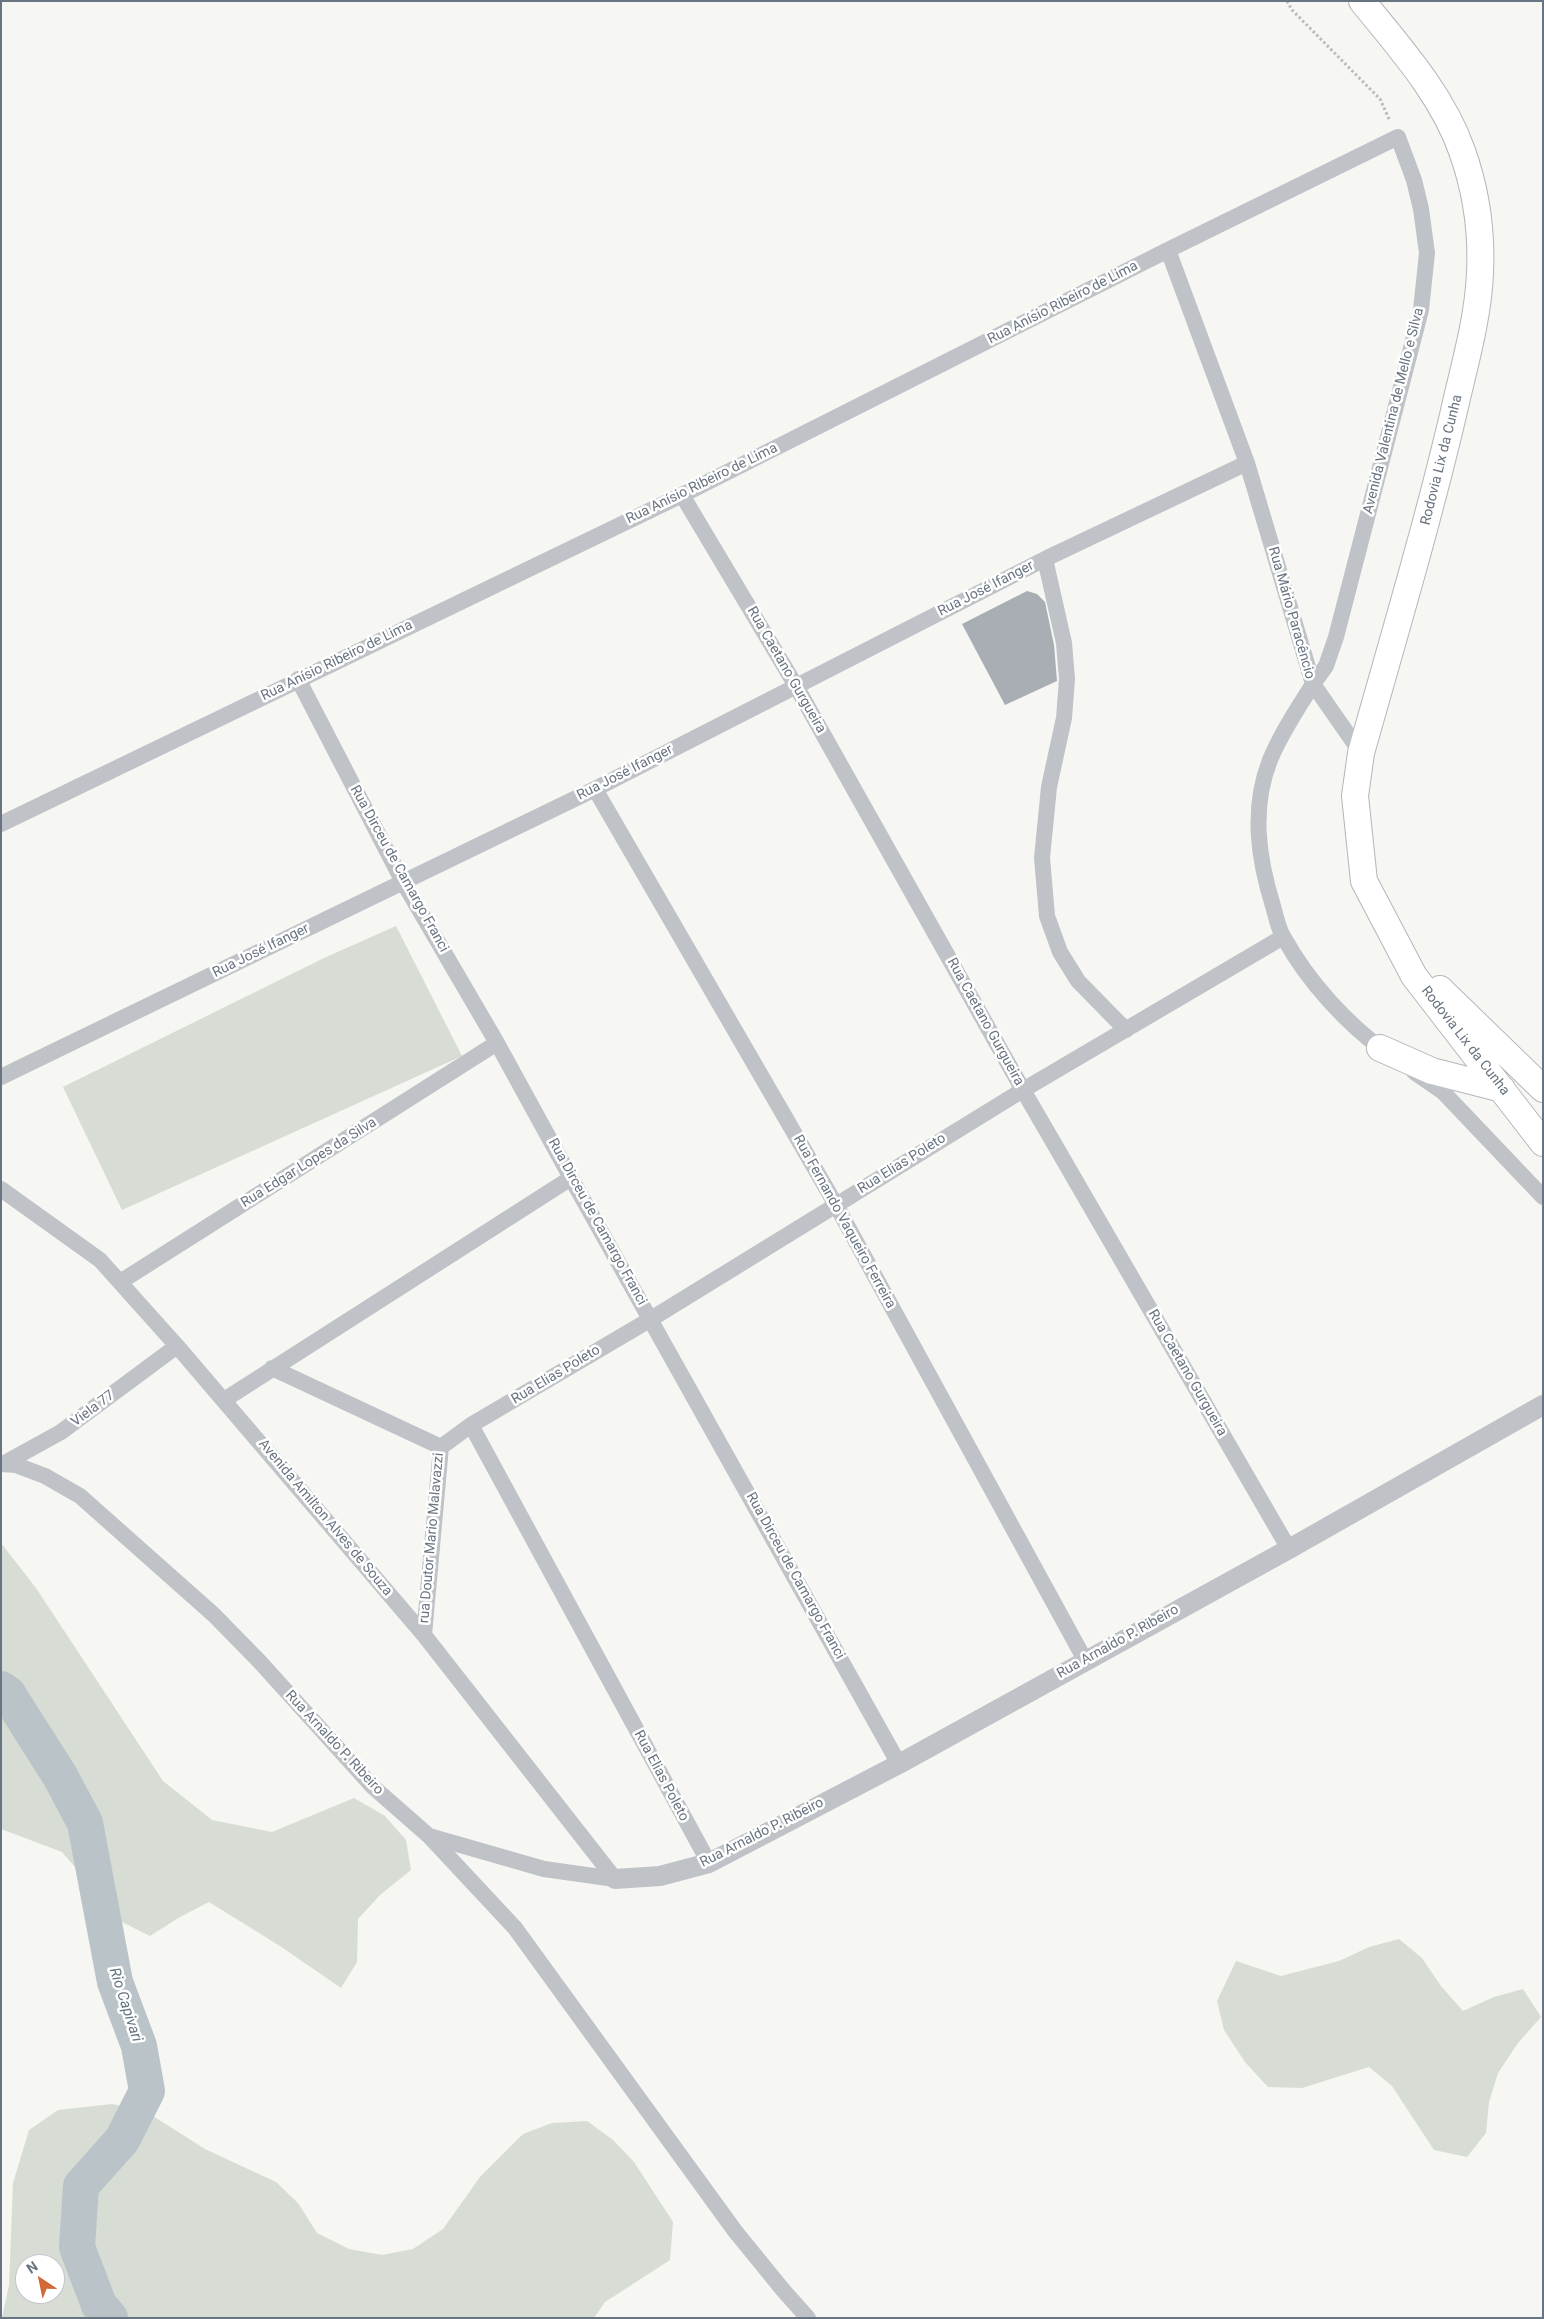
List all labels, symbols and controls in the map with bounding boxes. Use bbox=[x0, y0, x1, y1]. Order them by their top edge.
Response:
street label: Rua Anísio Ribeiro de Lima bbox=[985, 258, 1141, 348]
street label: Avenida Valentina de Mello e Silva bbox=[1360, 306, 1428, 516]
street label: Rodovia Lix da Cunha bbox=[1418, 393, 1466, 527]
street label: Rua Anísio Ribeiro de Lima bbox=[624, 440, 780, 528]
street label: Rua Mário Paracêncio bbox=[1264, 545, 1318, 681]
street label: Rua José Ifanger bbox=[935, 558, 1037, 620]
street label: Rua Caetano Gurgueira bbox=[743, 604, 829, 736]
street label: Rua Anísio Ribeiro de Lima bbox=[259, 617, 415, 705]
street label: Rua José Ifanger bbox=[574, 742, 676, 804]
street label: Rua Dirceu de Camargo Franci bbox=[346, 783, 452, 955]
street label: Rua José Ifanger bbox=[210, 920, 312, 982]
street label: Rua Caetano Gurgueira bbox=[943, 955, 1027, 1089]
street label: Rodovia Lix da Cunha bbox=[1417, 983, 1513, 1099]
street label: Rua Edgar Lopes da Silva bbox=[238, 1114, 380, 1212]
street label: Rua Elias Poleto bbox=[855, 1130, 949, 1198]
street label: Rua Fernando Vaqueiro Ferreira bbox=[789, 1132, 899, 1312]
street label: Rua Dirceu de Camargo Franci bbox=[544, 1136, 650, 1308]
street label: Rua Caetano Gurgueira bbox=[1144, 1307, 1230, 1439]
street label: Rua Elias Poleto bbox=[509, 1342, 603, 1408]
street label: Viela 77 bbox=[68, 1387, 118, 1431]
street label: Avenida Amilton Alves de Souza bbox=[254, 1436, 396, 1600]
street label: rua Doutor Mario Malavazzi bbox=[416, 1452, 448, 1624]
street label: Rua Dirceu de Camargo Franci bbox=[742, 1490, 848, 1662]
street label: Rua Arnaldo P. Ribeiro bbox=[1054, 1602, 1182, 1682]
street label: Rua Arnaldo P. Ribeiro bbox=[281, 1687, 387, 1799]
street label: Rua Elias Poleto bbox=[630, 1728, 692, 1824]
street label: Rua Arnaldo P. Ribeiro bbox=[697, 1795, 827, 1871]
water label: Rio Capivari bbox=[105, 1966, 145, 2044]
north arrow bbox=[15, 2254, 65, 2304]
text: N bbox=[24, 2258, 41, 2277]

